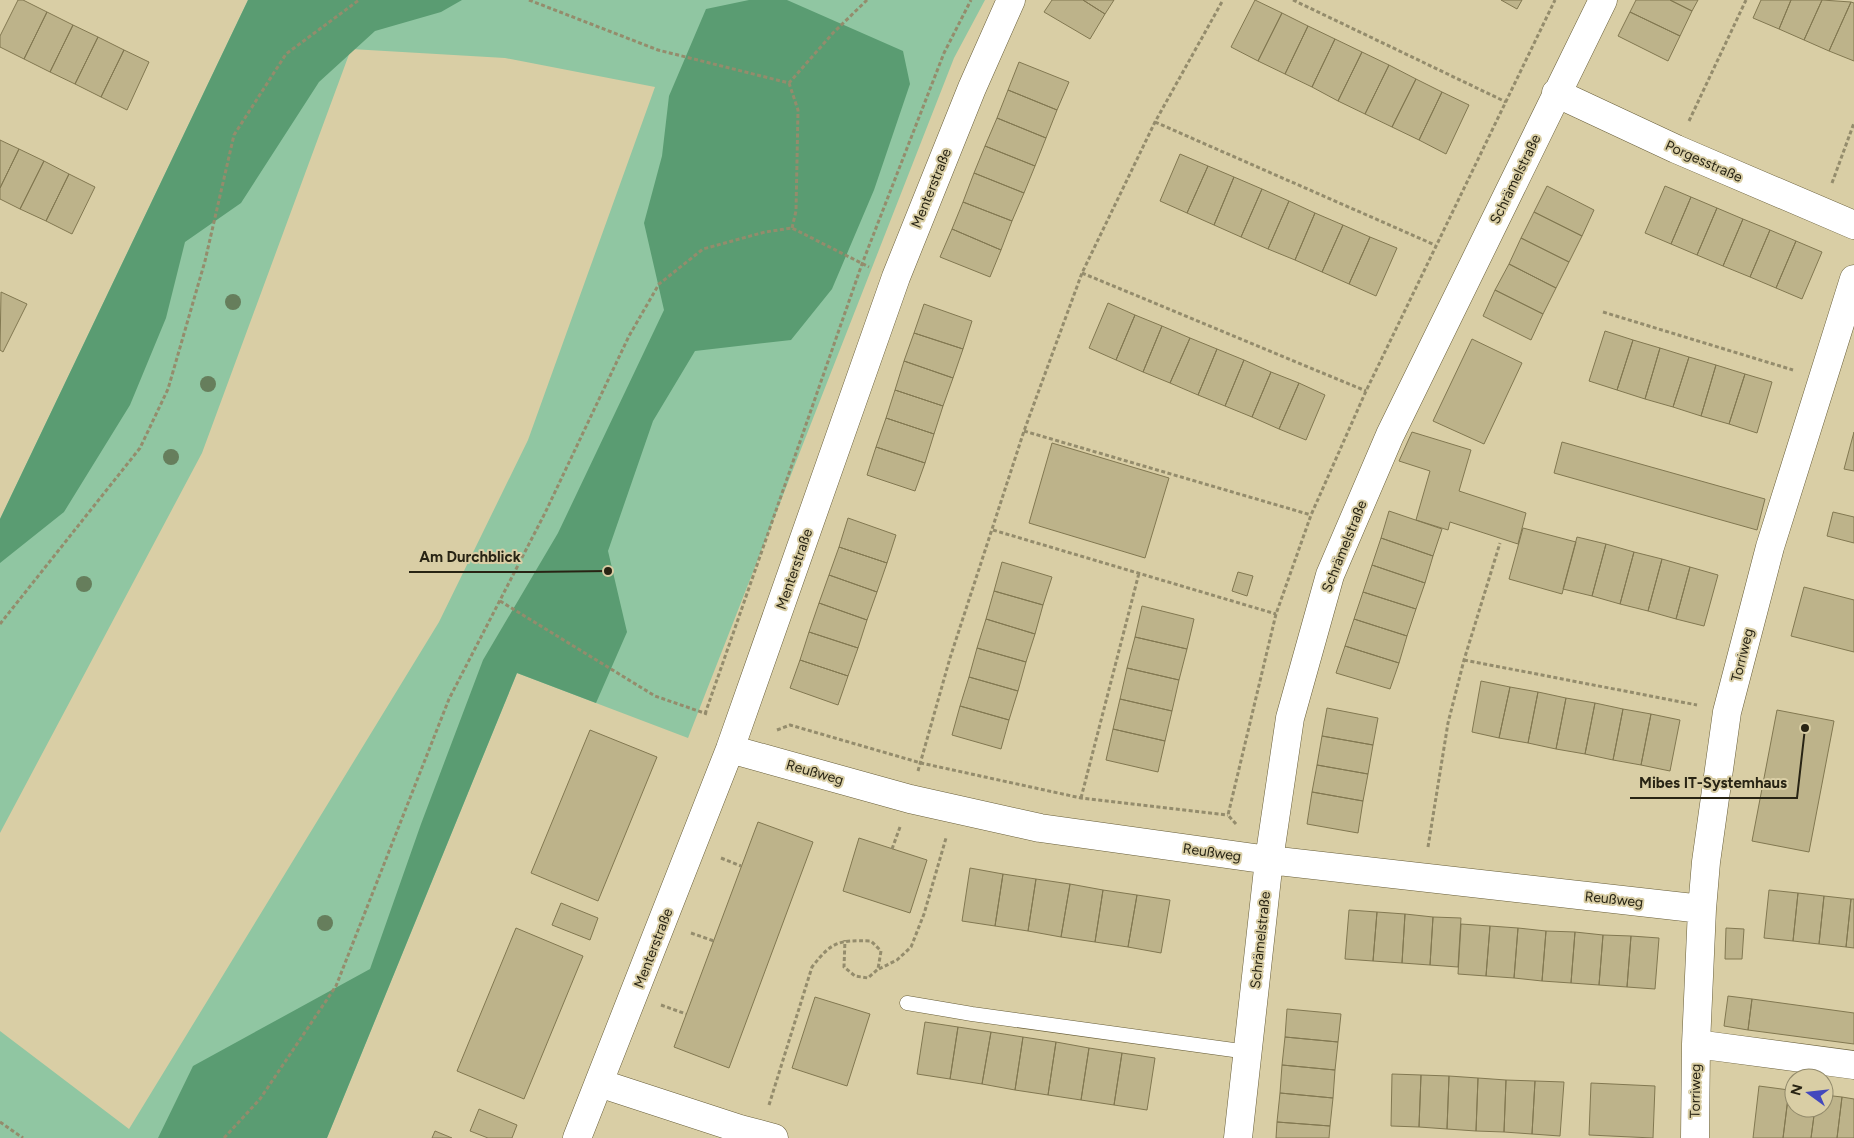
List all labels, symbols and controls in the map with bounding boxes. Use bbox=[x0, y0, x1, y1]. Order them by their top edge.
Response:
street label: Schrämelstraße bbox=[1486, 131, 1545, 227]
street label: Porgesstraße bbox=[1663, 137, 1745, 186]
street label: Menterstraße bbox=[908, 146, 955, 230]
street label: Schrämelstraße bbox=[1318, 497, 1371, 595]
street label: Menterstraße bbox=[773, 526, 816, 612]
callout: Am Durchblick bbox=[409, 542, 531, 572]
text: Am Durchblick bbox=[419, 548, 521, 566]
street label: Torriweg bbox=[1728, 627, 1757, 684]
street label: Reußweg bbox=[784, 756, 845, 789]
callout: Mibes IT-Systemhaus bbox=[1630, 768, 1797, 798]
text: Mibes IT-Systemhaus bbox=[1639, 774, 1787, 792]
street label: Reußweg bbox=[1182, 840, 1242, 865]
street label: Reußweg bbox=[1584, 888, 1644, 911]
street label: Schrämelstraße bbox=[1247, 890, 1274, 990]
street label: Menterstraße bbox=[630, 906, 677, 991]
street label: Torriweg bbox=[1687, 1064, 1704, 1118]
north arrow bbox=[1784, 1068, 1834, 1118]
text: N bbox=[1787, 1082, 1807, 1097]

